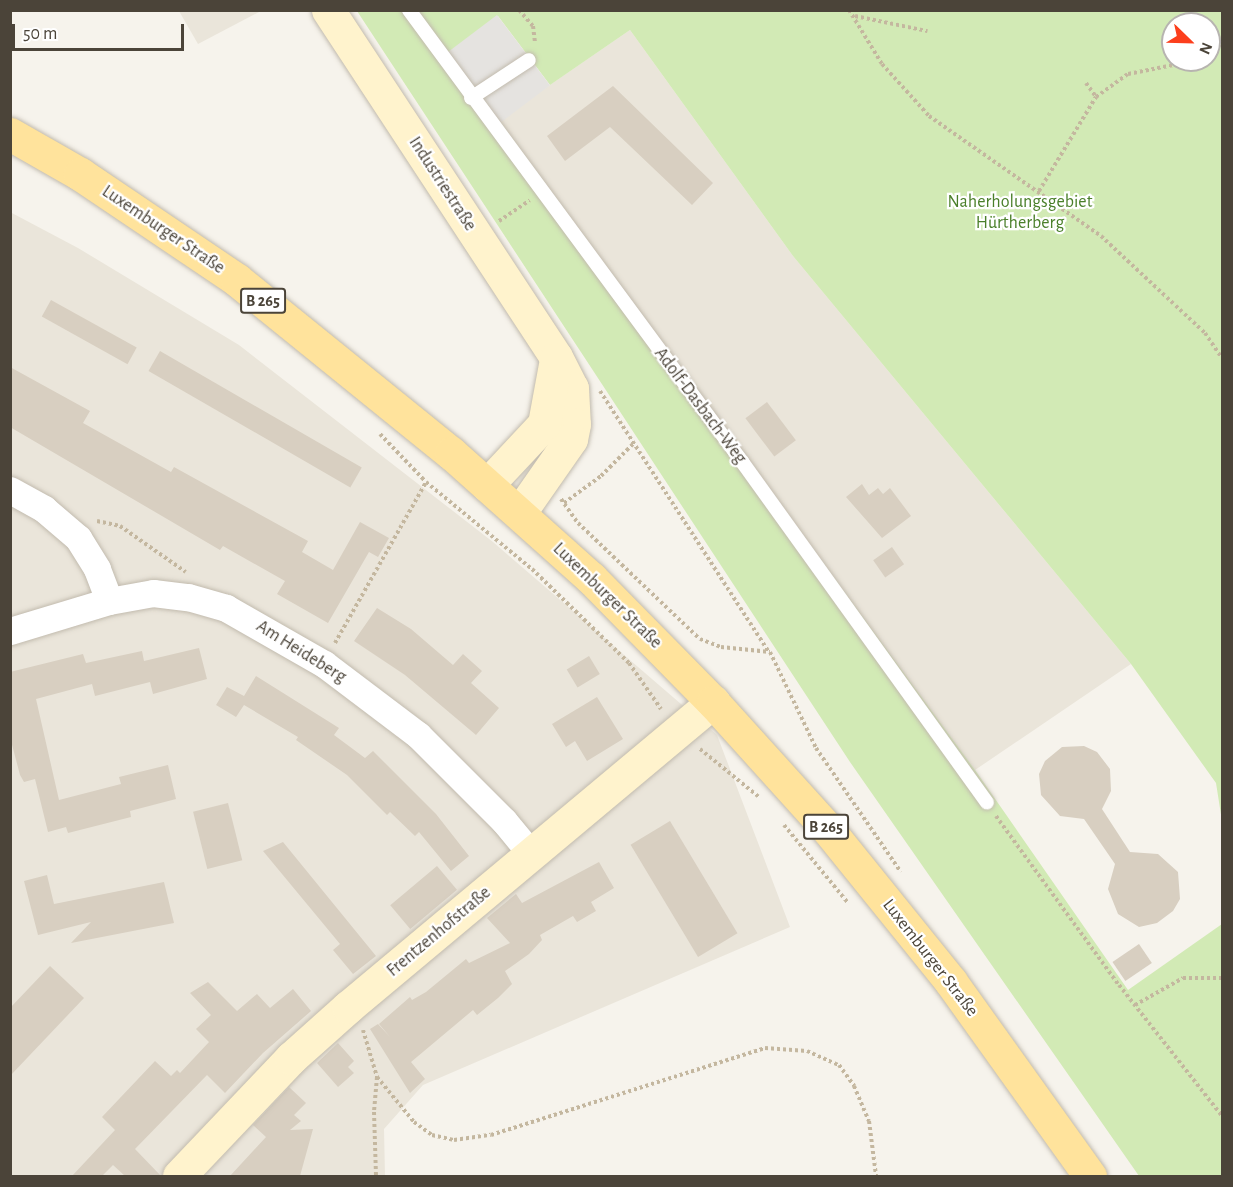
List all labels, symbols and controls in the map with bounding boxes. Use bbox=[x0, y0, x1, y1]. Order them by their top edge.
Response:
scale bar bbox=[15, 12, 188, 50]
north arrow bbox=[1161, 12, 1221, 72]
text: 50 m bbox=[23, 25, 57, 43]
text: N bbox=[1196, 40, 1215, 56]
street label: Industriestraße bbox=[404, 133, 480, 235]
street label: Luxemburger Straße bbox=[98, 181, 228, 279]
park label: Naherholungsgebiet Hürtherberg bbox=[948, 192, 1092, 234]
road number: B 265 bbox=[239, 288, 287, 314]
street label: Adolf-Dasbach-Weg bbox=[649, 344, 751, 468]
street label: Luxemburger Straße bbox=[548, 538, 666, 654]
street label: Am Heideberg bbox=[252, 616, 350, 688]
road number: B 265 bbox=[802, 814, 850, 840]
street label: Frentzenhofstraße bbox=[383, 882, 495, 982]
street label: Luxemburger Straße bbox=[877, 895, 983, 1021]

